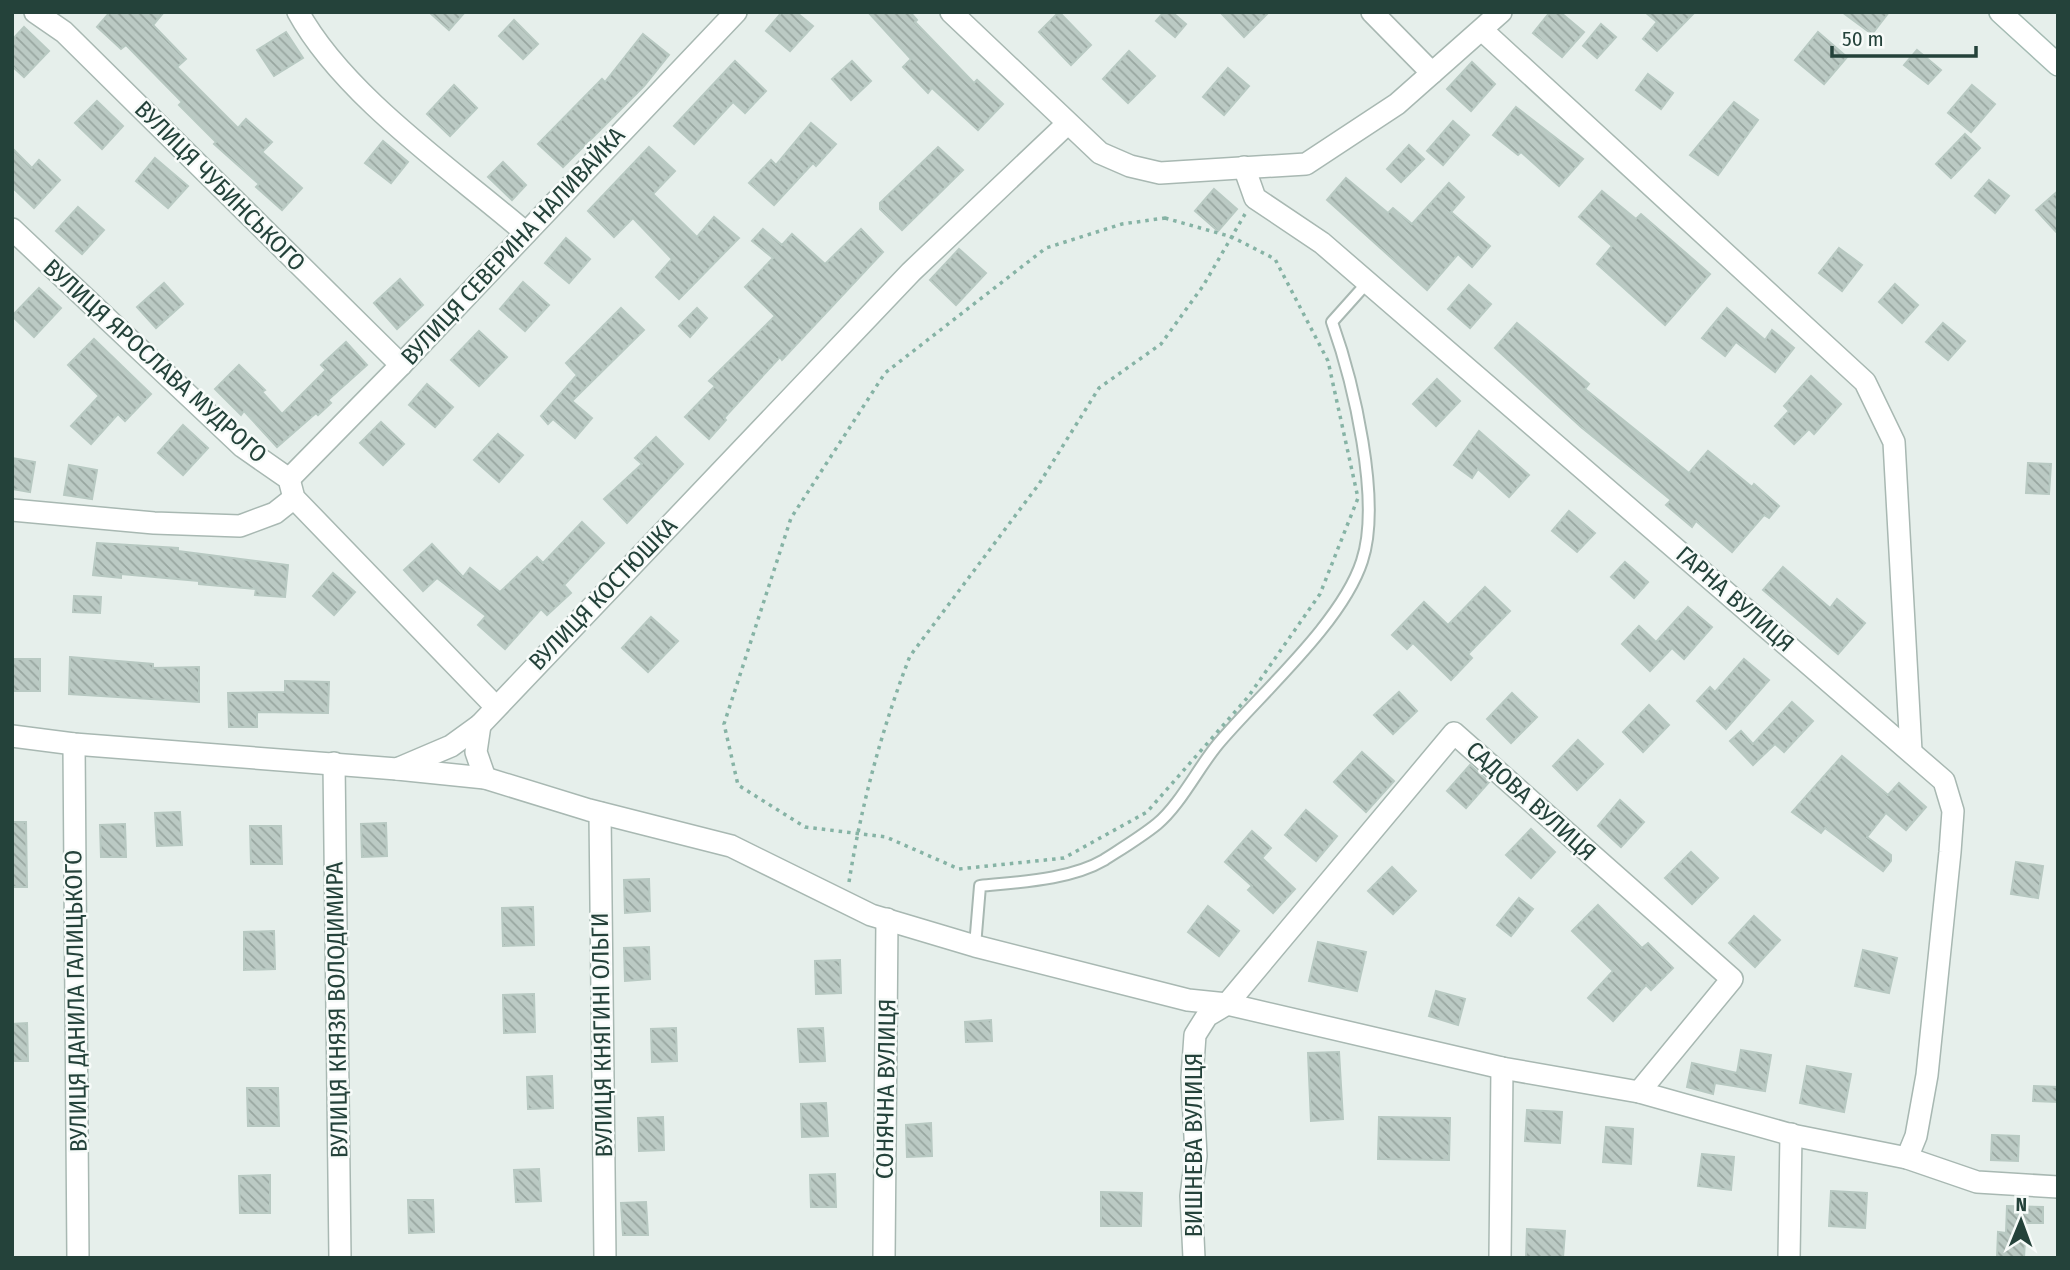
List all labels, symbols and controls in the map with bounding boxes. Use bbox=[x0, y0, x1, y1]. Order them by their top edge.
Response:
scale bar bbox=[1832, 14, 1976, 58]
text: 50 m bbox=[1842, 26, 1884, 52]
street label: ВУЛИЦЯ ЧУБИНСЬКОГО bbox=[129, 95, 311, 277]
street label: ВУЛИЦЯ СЕВЕРИНА НАЛИВАЙКА bbox=[395, 121, 631, 371]
street label: ВУЛИЦЯ ЯРОСЛАВА МУДРОГО bbox=[38, 253, 272, 469]
street label: ВУЛИЦЯ КОСТЮШКА bbox=[523, 512, 683, 676]
street label: ГАРНА ВУЛИЦЯ bbox=[1670, 540, 1800, 658]
street label: САДОВА ВУЛИЦЯ bbox=[1460, 736, 1602, 866]
street label: ВУЛИЦЯ ДАНИЛА ГАЛИЦЬКОГО bbox=[59, 850, 93, 1152]
street label: ВУЛИЦЯ КНЯЗЯ ВОЛОДИМИРА bbox=[320, 861, 354, 1158]
street label: ВУЛИЦЯ КНЯГИНІ ОЛЬГИ bbox=[586, 912, 618, 1158]
street label: СОНЯЧНА ВУЛИЦЯ bbox=[870, 999, 902, 1179]
street label: ВИШНЕВА ВУЛИЦЯ bbox=[1180, 1053, 1208, 1237]
north arrow bbox=[1986, 1186, 2056, 1256]
text: N bbox=[2015, 1193, 2027, 1216]

